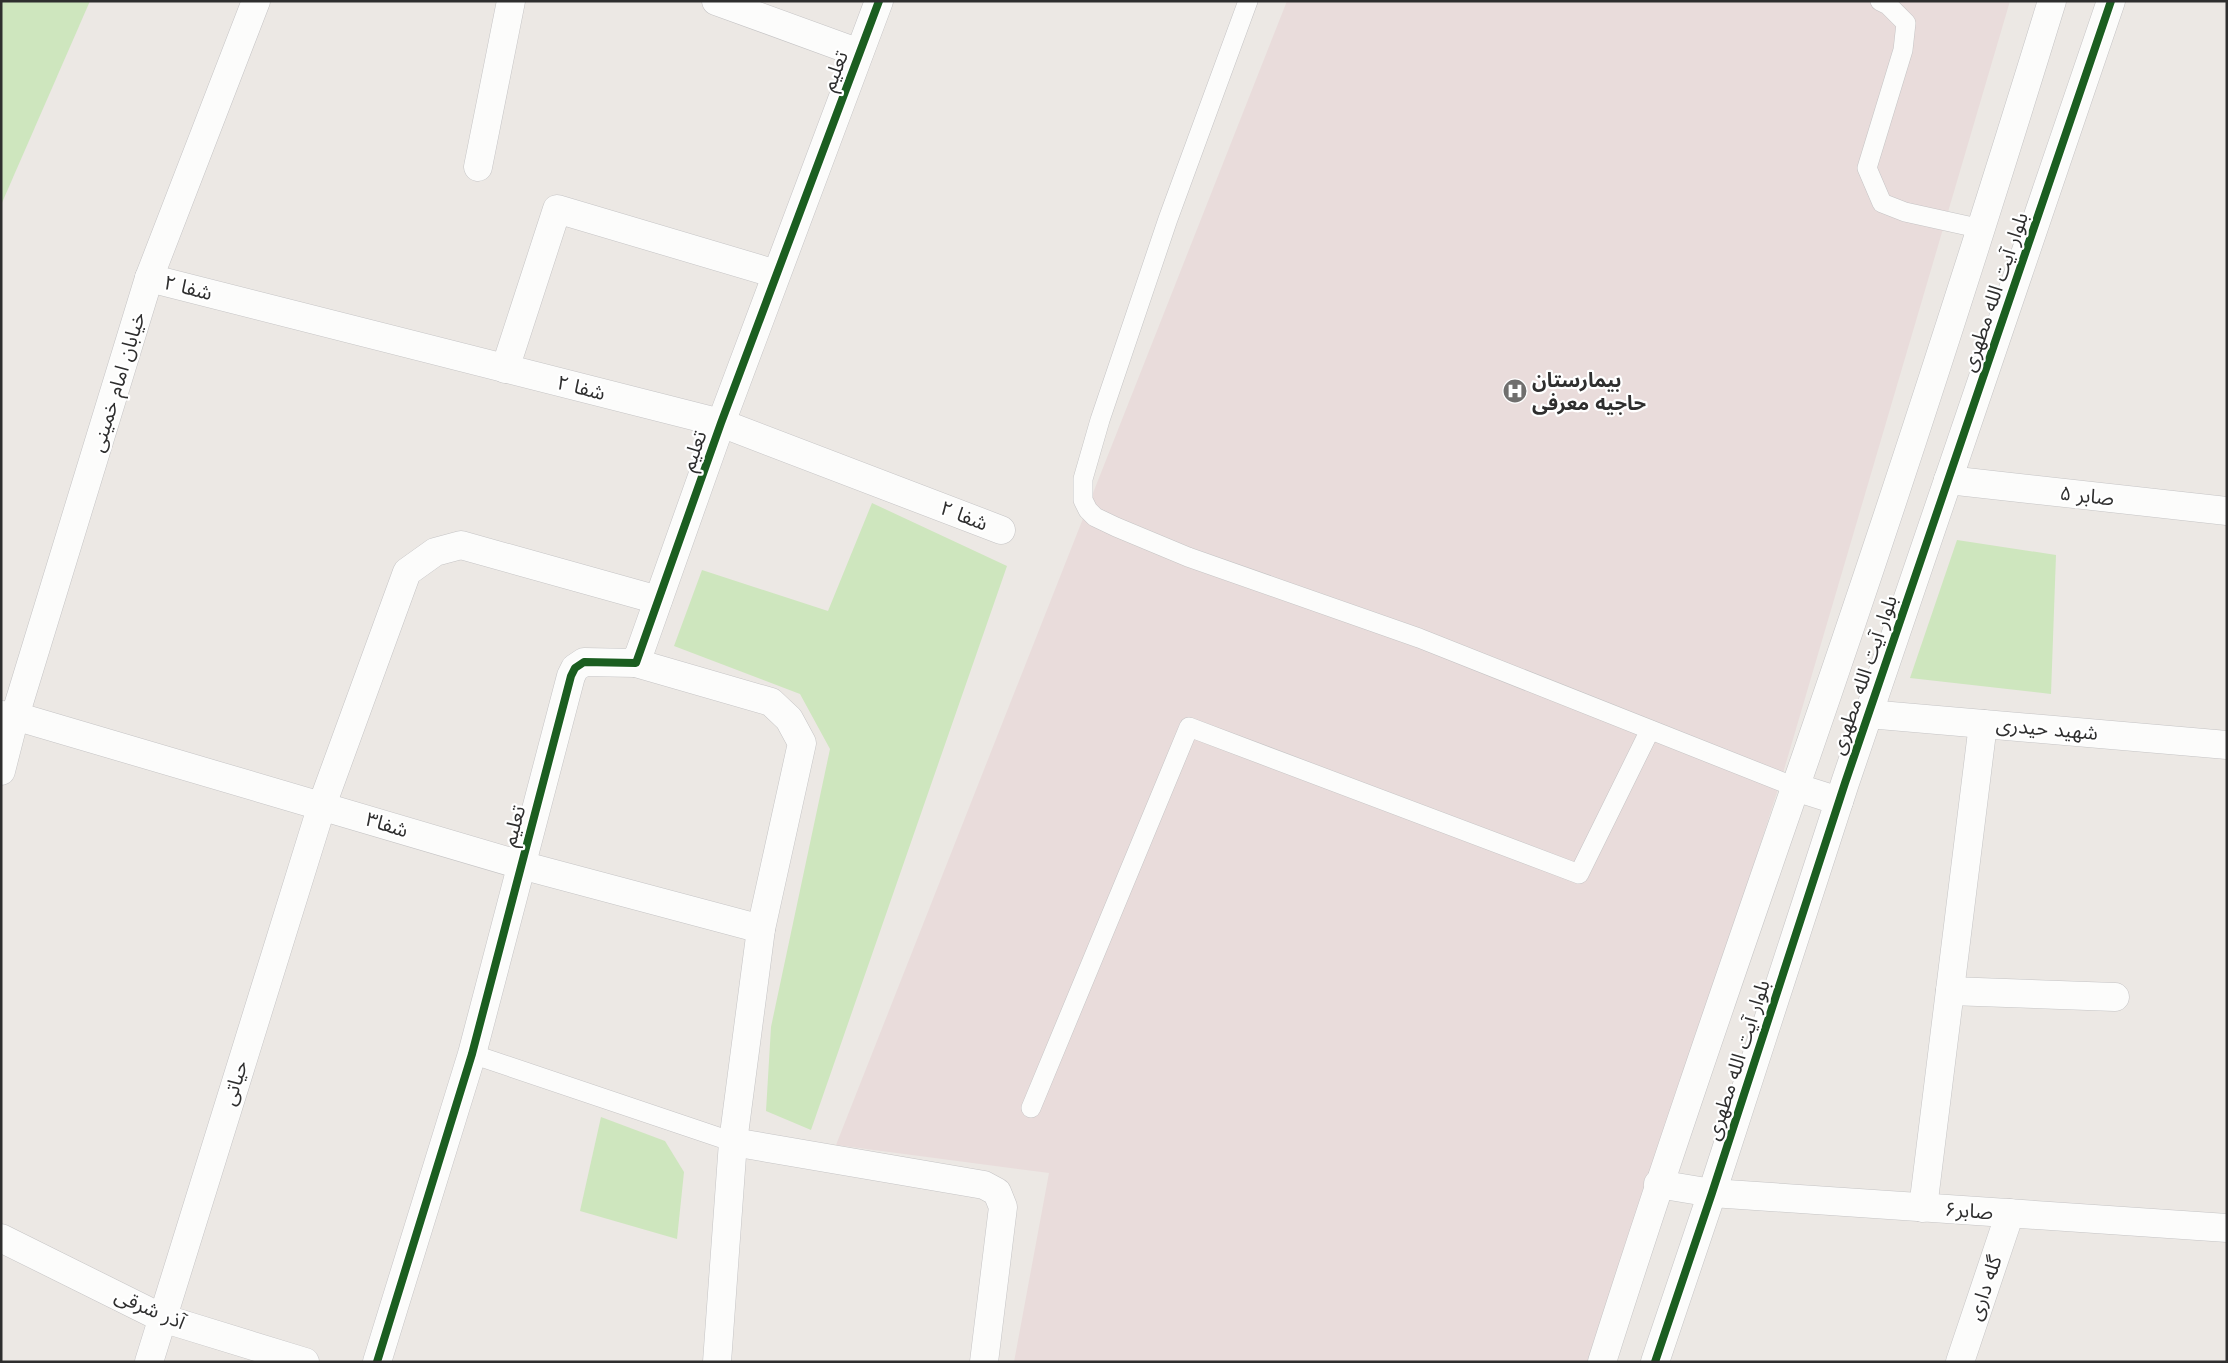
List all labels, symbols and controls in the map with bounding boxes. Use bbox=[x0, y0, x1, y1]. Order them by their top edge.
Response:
street label: تعلیم bbox=[814, 47, 856, 95]
street label: بلوار آیت الله مطهری bbox=[1954, 208, 2036, 376]
street label: شفا ۲ bbox=[161, 268, 215, 308]
street label: خیابان امام خمینی bbox=[83, 308, 153, 456]
place label: بیمارستان حاجیه معرفی bbox=[1532, 366, 1646, 418]
street label: شفا ۲ bbox=[554, 368, 608, 408]
hospital icon: بیمارستان حاجیه معرفی bbox=[1502, 378, 1528, 404]
street label: تعلیم bbox=[674, 427, 714, 475]
street label: صابر ۵ bbox=[2058, 479, 2116, 513]
street label: شفا ۲ bbox=[936, 494, 992, 538]
street label: بلوار آیت الله مطهری bbox=[1823, 591, 1905, 759]
street label: شهید حیدری bbox=[1995, 710, 2099, 748]
street label: تعلیم bbox=[495, 802, 533, 850]
street label: شفا۳ bbox=[362, 805, 412, 845]
street label: بلوار آیت الله مطهری bbox=[1698, 976, 1778, 1144]
street label: حیاتی bbox=[214, 1057, 256, 1109]
street label: صابر۶ bbox=[1944, 1195, 1994, 1227]
street label: گله داری bbox=[1960, 1251, 2010, 1324]
street label: آذر شرقی bbox=[110, 1281, 191, 1337]

